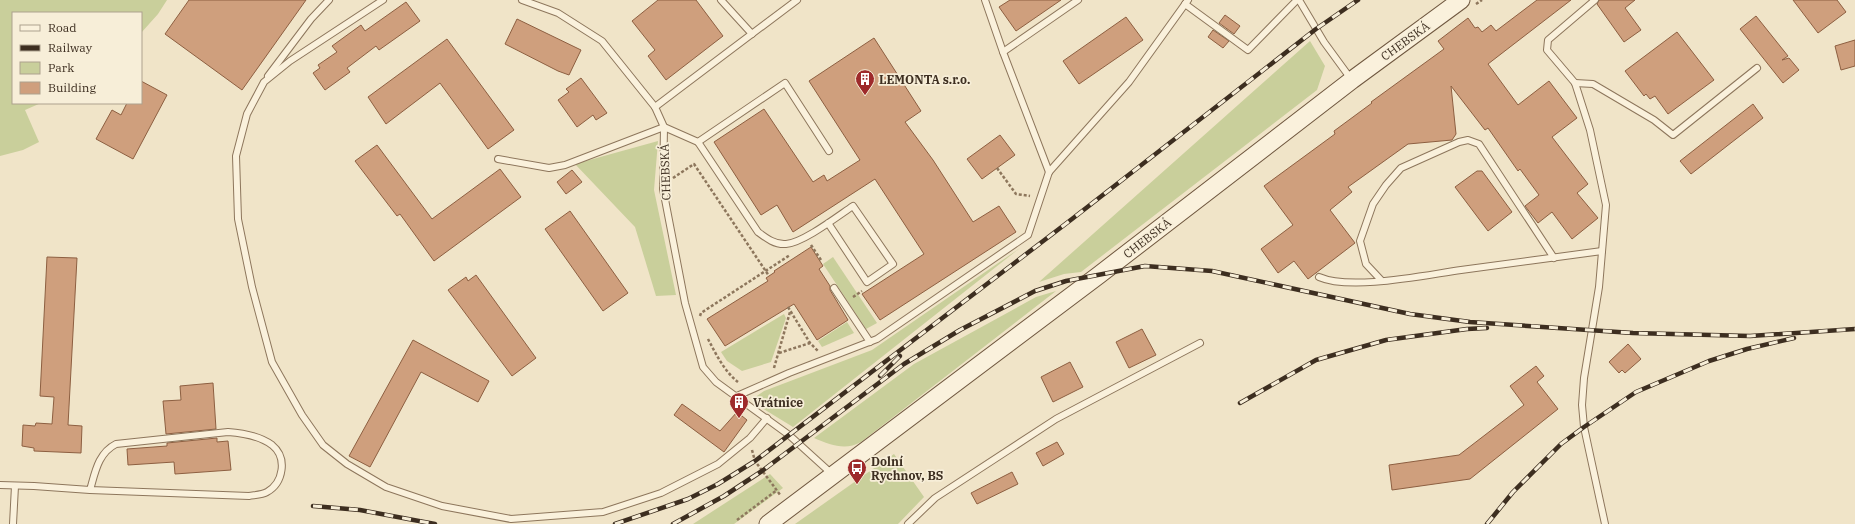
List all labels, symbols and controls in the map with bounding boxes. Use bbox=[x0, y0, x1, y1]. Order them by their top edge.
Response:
legend bbox=[12, 12, 142, 104]
street label: CHEBSKÁ bbox=[1378, 18, 1433, 64]
text: Road bbox=[48, 20, 77, 35]
text: Railway bbox=[48, 40, 93, 55]
text: Park bbox=[48, 60, 74, 75]
building icon: LEMONTA s.r.o. bbox=[854, 68, 876, 96]
place label: LEMONTA s.r.o. bbox=[879, 72, 970, 87]
text: Building bbox=[48, 80, 96, 95]
street label: CHEBSKÁ bbox=[656, 143, 673, 201]
street label: CHEBSKÁ bbox=[1120, 214, 1175, 261]
building icon: Vrátnice bbox=[728, 391, 750, 419]
place label: Vrátnice bbox=[753, 395, 803, 410]
place label: Dolní Rychnov, BS bbox=[871, 454, 943, 483]
bus stop icon: Dolní Rychnov, BS bbox=[846, 457, 868, 485]

